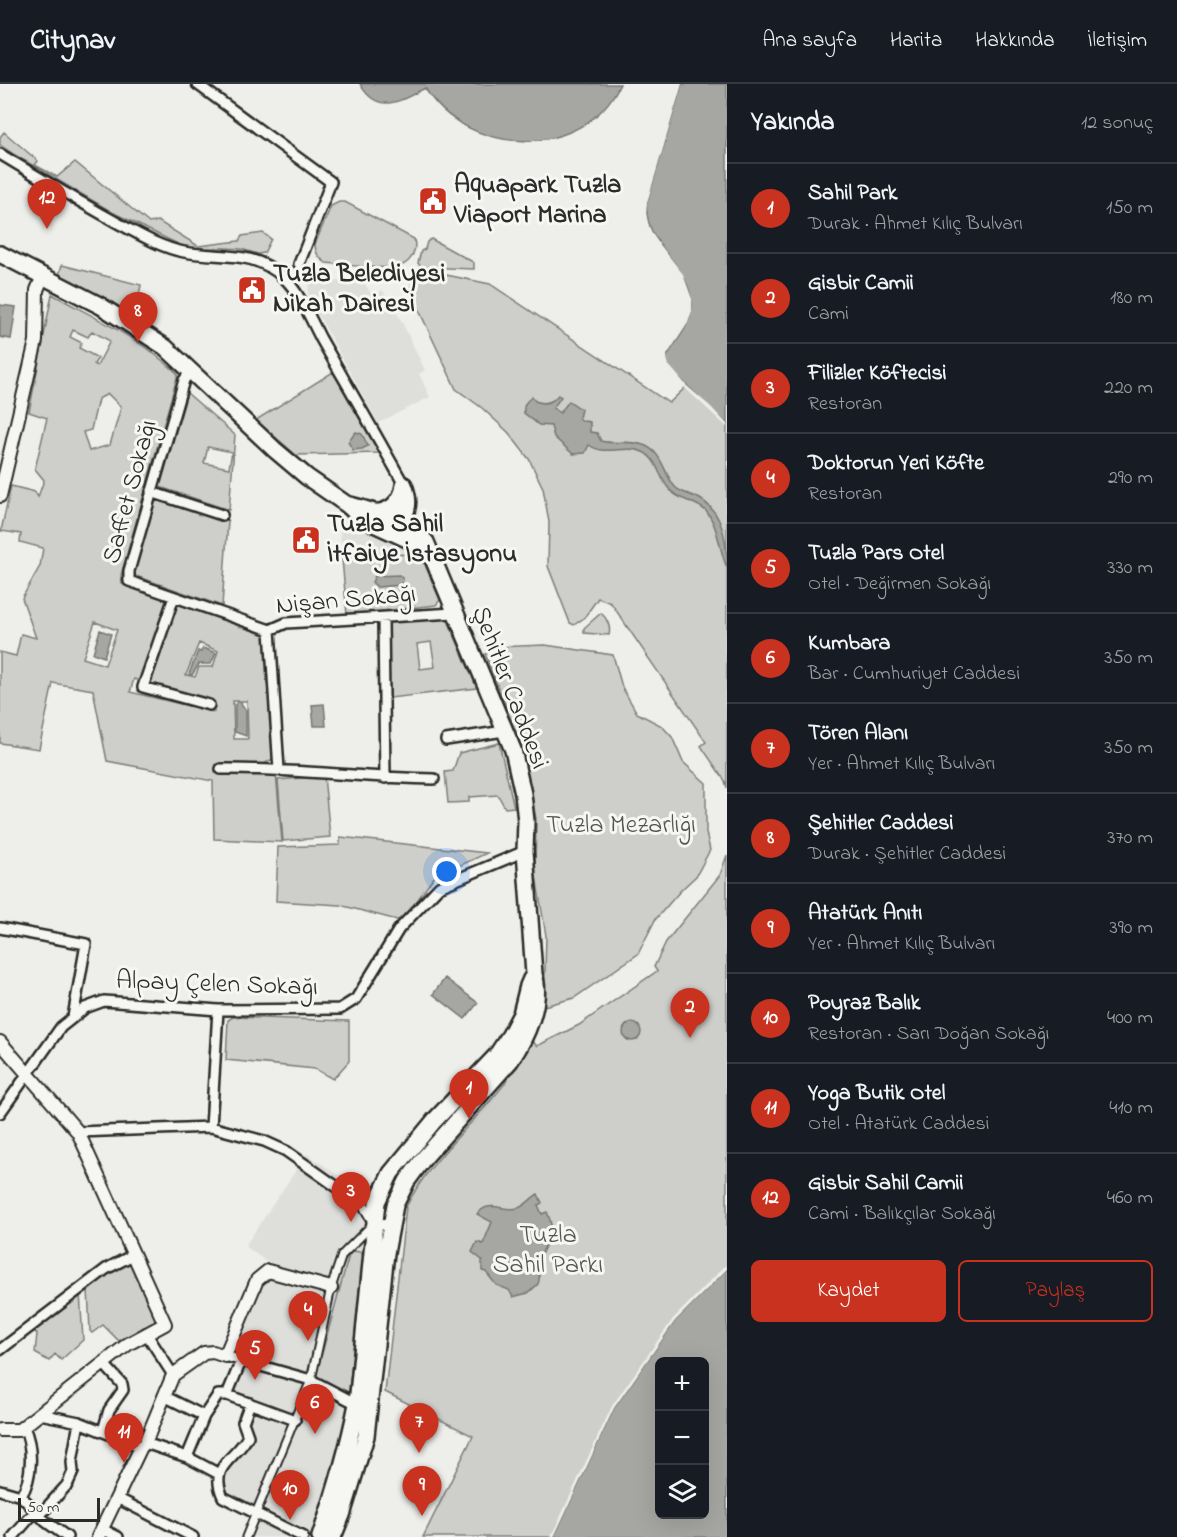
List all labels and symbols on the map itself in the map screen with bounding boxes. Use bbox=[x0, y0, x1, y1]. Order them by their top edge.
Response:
place label: Aquapark Tuzla Viaport Marina bbox=[453, 167, 621, 235]
pin: 12 bbox=[28, 180, 66, 229]
public building icon: Aquapark Tuzla Viaport Marina bbox=[417, 185, 449, 217]
place label: Tuzla Belediyesi Nikah Dairesi bbox=[273, 256, 445, 324]
public building icon: Tuzla Belediyesi Nikah Dairesi bbox=[236, 274, 268, 306]
pin: 8 bbox=[118, 292, 158, 342]
street label: Saffet Sokağı bbox=[94, 416, 168, 568]
place label: Tuzla Sahil İtfaiye İstasyonu bbox=[327, 506, 517, 574]
public building icon: Tuzla Sahil İtfaiye İstasyonu bbox=[290, 524, 322, 556]
street label: Nişan Sokağı bbox=[275, 576, 417, 626]
street label: Şehitler Caddesi bbox=[460, 601, 558, 775]
park label: Tuzla Mezarlığı bbox=[546, 807, 696, 845]
your location bbox=[432, 857, 461, 886]
street label: Alpay Çelen Sokağı bbox=[115, 962, 319, 1008]
pin: 2 bbox=[670, 988, 710, 1038]
pin: 1 bbox=[450, 1070, 488, 1119]
pin: 3 bbox=[332, 1172, 370, 1222]
park label: Tuzla Sahil Parkı bbox=[493, 1217, 603, 1285]
pin: 4 bbox=[288, 1292, 328, 1341]
pin: 5 bbox=[236, 1330, 274, 1380]
pin: 6 bbox=[296, 1384, 334, 1434]
pin: 7 bbox=[400, 1404, 438, 1453]
pin: 11 bbox=[104, 1414, 144, 1463]
pin: 9 bbox=[402, 1466, 442, 1516]
pin: 10 bbox=[270, 1470, 310, 1520]
scale bar bbox=[18, 1495, 100, 1522]

